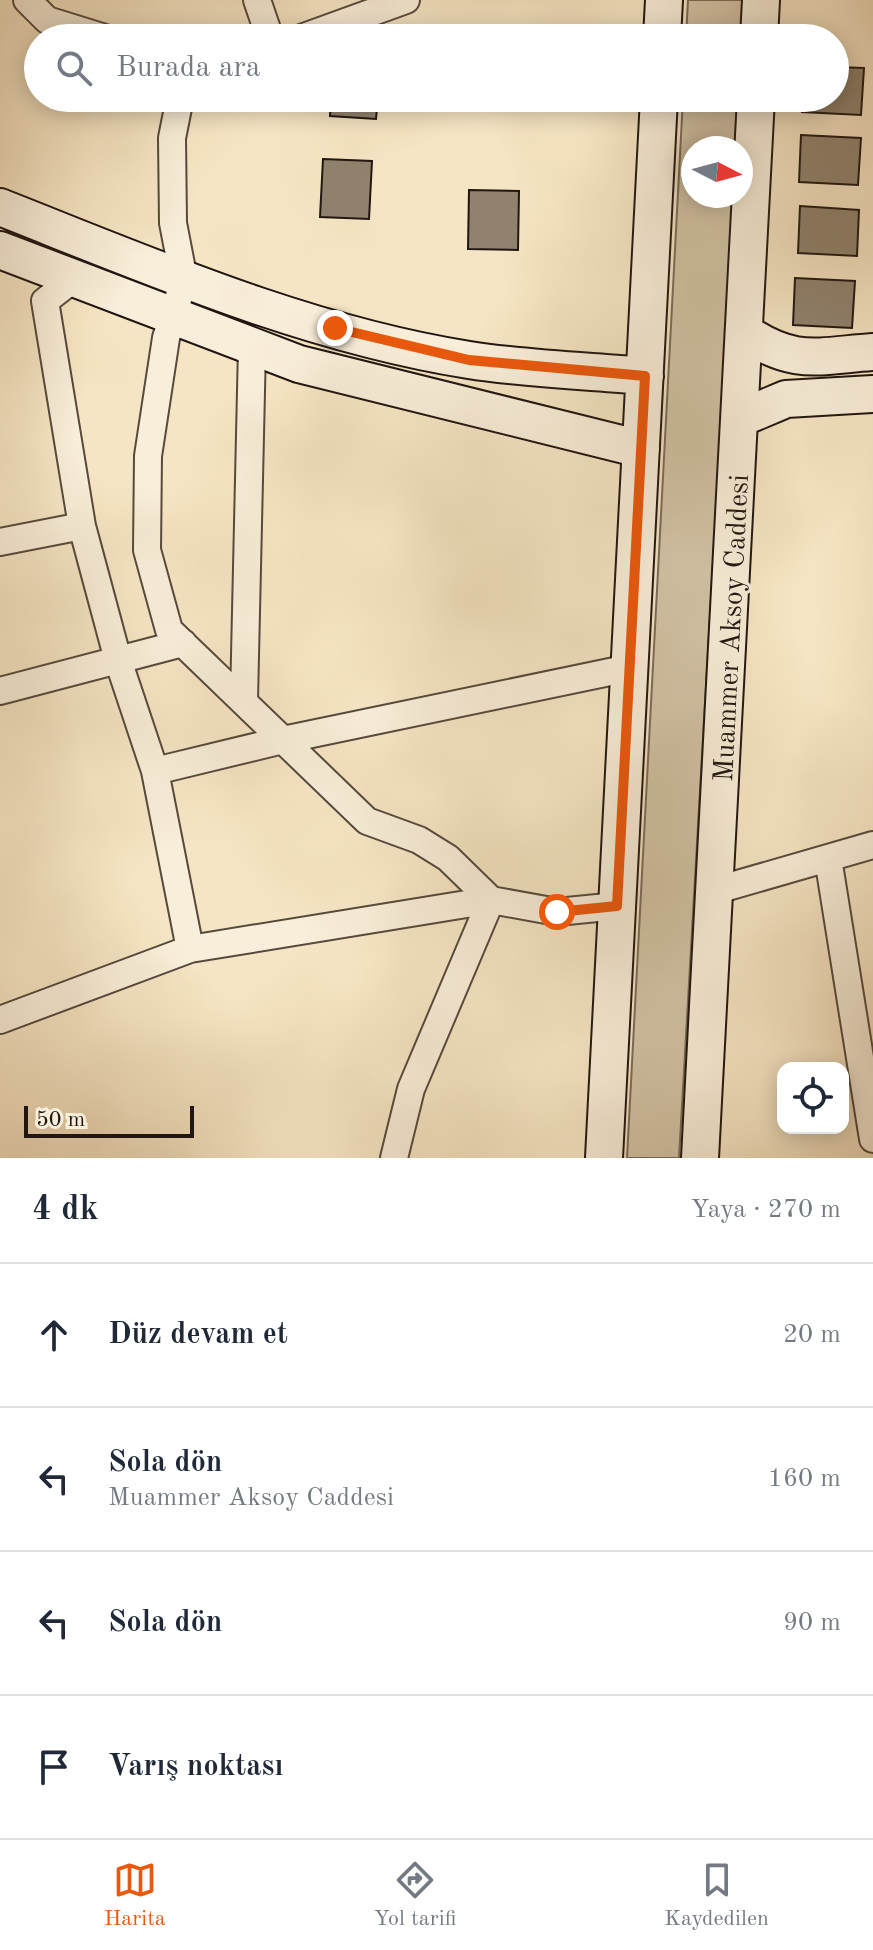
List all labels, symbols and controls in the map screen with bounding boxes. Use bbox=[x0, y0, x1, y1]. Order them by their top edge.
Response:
search box bbox=[24, 24, 849, 112]
icon: search bbox=[52, 46, 96, 90]
text: Burada ara bbox=[116, 53, 261, 83]
north arrow bbox=[681, 136, 753, 208]
route end bbox=[317, 310, 353, 346]
street label: Muammer Aksoy Caddesi bbox=[711, 474, 755, 783]
route start bbox=[539, 894, 575, 930]
map controls bbox=[777, 1062, 849, 1134]
button: locate bbox=[777, 1062, 849, 1134]
scale bar bbox=[24, 1102, 194, 1138]
text: 50 m bbox=[36, 1109, 85, 1131]
text: 4 dk bbox=[32, 1193, 99, 1227]
text: Yaya · 270 m bbox=[691, 1197, 841, 1223]
icon: ahead bbox=[32, 1313, 76, 1357]
text: Düz devam et bbox=[108, 1320, 288, 1350]
text: 20 m bbox=[783, 1322, 841, 1348]
text: Sola dön bbox=[108, 1448, 223, 1478]
icon: left bbox=[32, 1457, 76, 1501]
text: 160 m bbox=[768, 1466, 841, 1492]
text: Muammer Aksoy Caddesi bbox=[108, 1485, 394, 1511]
icon: left bbox=[32, 1601, 76, 1645]
text: Sola dön bbox=[108, 1608, 223, 1638]
text: 90 m bbox=[783, 1610, 841, 1636]
icon: arrive bbox=[32, 1745, 76, 1789]
text: Varış noktası bbox=[108, 1752, 283, 1782]
tab: Harita bbox=[104, 1858, 166, 1933]
tab: Yol tarifi bbox=[374, 1858, 456, 1933]
tab: Kaydedilen bbox=[664, 1858, 769, 1933]

